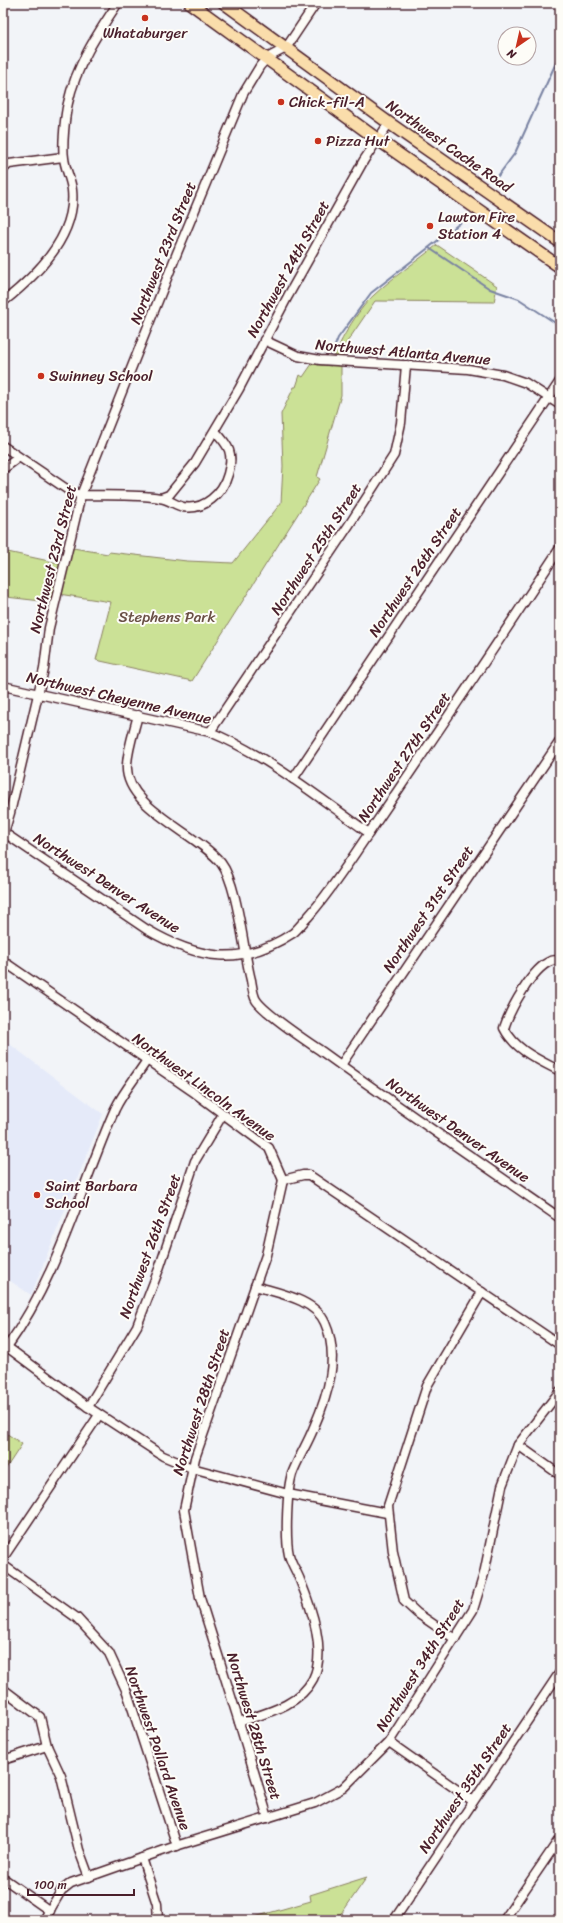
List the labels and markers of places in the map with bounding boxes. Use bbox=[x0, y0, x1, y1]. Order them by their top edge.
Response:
marker: Whataburger bbox=[140, 13, 150, 23]
place label: Whataburger bbox=[103, 20, 188, 46]
place label: Chick-fil-A bbox=[289, 89, 365, 115]
marker: Chick-fil-A bbox=[276, 97, 286, 107]
place label: Pizza Hut bbox=[326, 128, 391, 154]
marker: Pizza Hut bbox=[313, 136, 323, 146]
place label: Lawton Fire Station 4 bbox=[438, 204, 516, 247]
marker: Lawton Fire Station 4 bbox=[425, 221, 435, 231]
place label: Swinney School bbox=[49, 363, 153, 389]
marker: Swinney School bbox=[36, 371, 46, 381]
place label: Saint Barbara School bbox=[45, 1173, 138, 1216]
marker: Saint Barbara School bbox=[32, 1190, 42, 1200]

